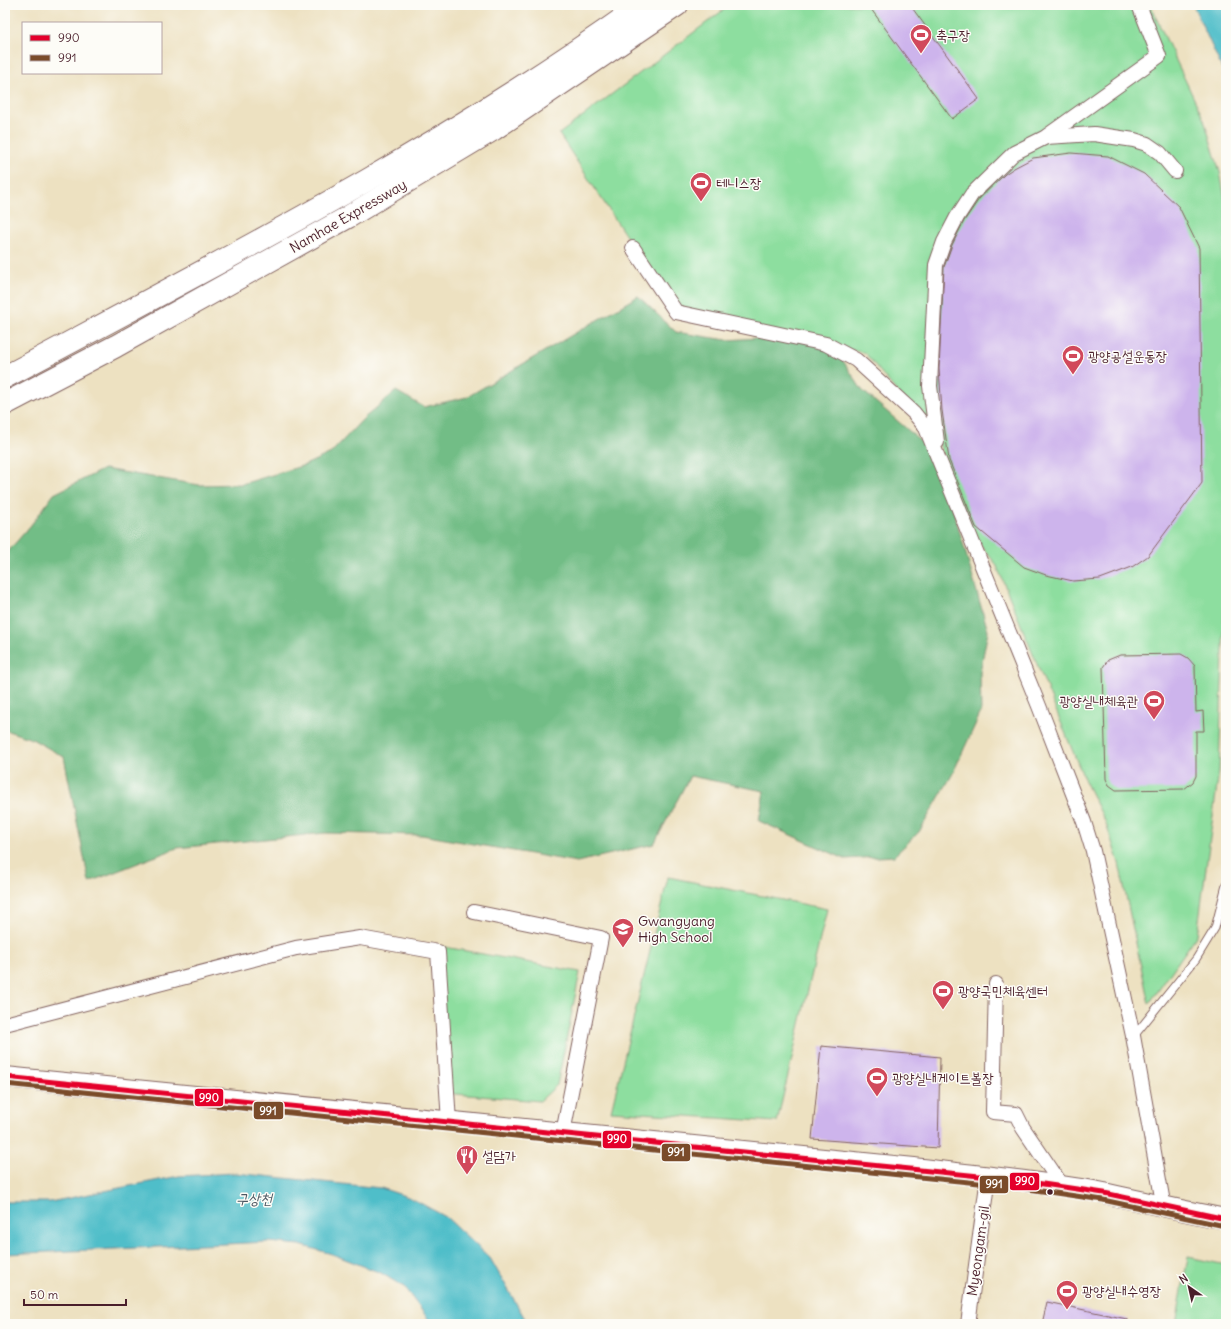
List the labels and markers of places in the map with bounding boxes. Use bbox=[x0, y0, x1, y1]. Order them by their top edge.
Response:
sports icon: 축구장 bbox=[908, 22, 934, 55]
place label: 축구장 bbox=[936, 26, 971, 44]
sports icon: 테니스장 bbox=[688, 170, 714, 203]
place label: 테니스장 bbox=[716, 174, 762, 192]
sports icon: 광양공설운동장 bbox=[1060, 343, 1086, 376]
place label: 광양공설운동장 bbox=[1088, 347, 1168, 365]
sports icon: 광양실내체육관 bbox=[1141, 688, 1167, 721]
place label: 광양실내체육관 bbox=[1059, 692, 1138, 710]
place label: Gwangyang High School bbox=[638, 912, 715, 946]
school or university icon: Gwangyang High School bbox=[610, 916, 636, 949]
sports icon: 광양국민체육센터 bbox=[930, 978, 956, 1011]
place label: 광양국민체육센터 bbox=[958, 982, 1048, 1000]
sports icon: 광양실내게이트볼장 bbox=[864, 1065, 890, 1098]
place label: 광양실내게이트볼장 bbox=[892, 1069, 994, 1087]
restaurant icon: 설담가 bbox=[454, 1143, 480, 1176]
place label: 설담가 bbox=[482, 1147, 517, 1165]
unlabelled marker bbox=[1045, 1187, 1055, 1197]
sports icon: 광양실내수영장 bbox=[1054, 1278, 1080, 1311]
place label: 광양실내수영장 bbox=[1082, 1282, 1162, 1300]

